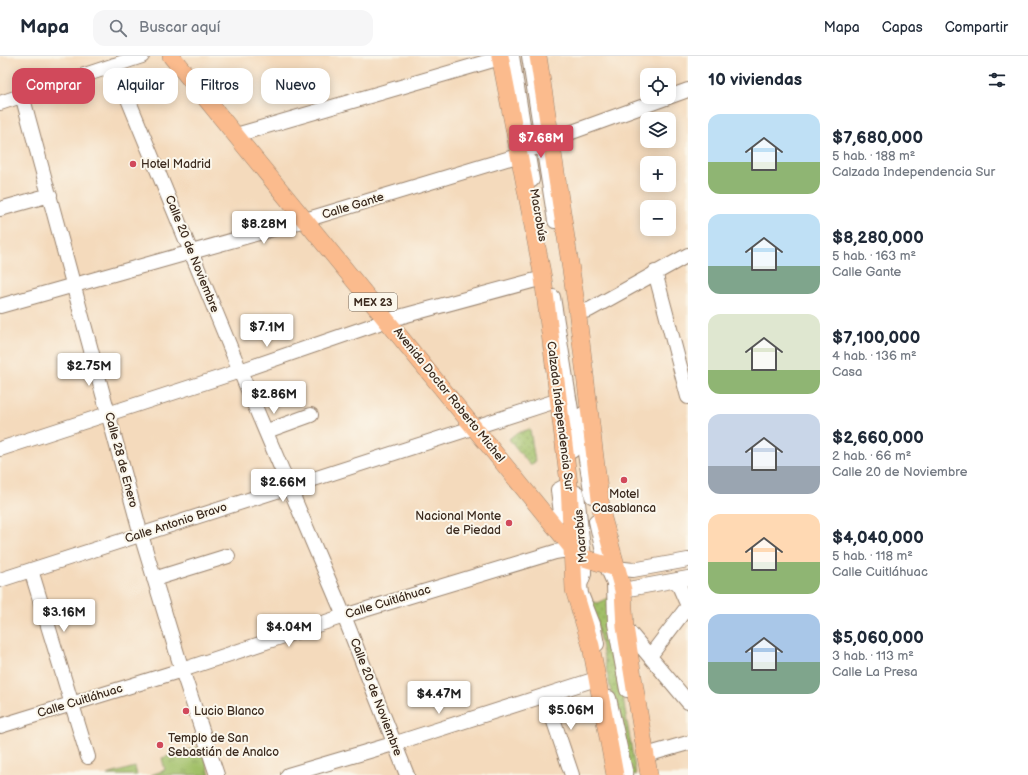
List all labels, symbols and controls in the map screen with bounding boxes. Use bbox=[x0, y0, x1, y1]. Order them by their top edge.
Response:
search box bbox=[93, 10, 373, 46]
text: Mapa bbox=[20, 16, 69, 39]
icon: search bbox=[107, 17, 129, 39]
text: Buscar aquí bbox=[139, 18, 220, 37]
text: Mapa bbox=[824, 19, 860, 36]
text: Capas bbox=[882, 19, 923, 36]
text: Compartir bbox=[945, 19, 1008, 36]
chip: Comprar bbox=[12, 68, 95, 104]
chip: Alquilar bbox=[103, 68, 178, 104]
chip: Filtros bbox=[186, 68, 253, 104]
chip: Nuevo bbox=[261, 68, 330, 104]
map controls bbox=[640, 68, 676, 236]
button: locate bbox=[640, 68, 676, 104]
icon: filters bbox=[986, 69, 1008, 91]
text: 10 viviendas bbox=[708, 70, 802, 90]
button: layers bbox=[640, 112, 676, 148]
pin: $7.68M bbox=[508, 125, 574, 159]
text: $7,680,000 bbox=[832, 128, 923, 148]
text: $7.68M bbox=[518, 130, 564, 146]
icon: home bbox=[740, 130, 788, 178]
text: 5 hab. · 188 m² bbox=[832, 148, 915, 164]
button: + bbox=[640, 156, 676, 192]
place label: Hotel Madrid bbox=[141, 157, 211, 172]
marker: Hotel Madrid bbox=[128, 159, 138, 169]
text: Calzada Independencia Sur bbox=[832, 164, 995, 180]
street label: Macrobús bbox=[526, 187, 550, 243]
street label: Calle Gante bbox=[320, 189, 386, 223]
street label: Calle 20 de Noviembre bbox=[162, 193, 222, 315]
button: − bbox=[640, 200, 676, 236]
pin: $8.28M bbox=[231, 211, 297, 245]
text: $8.28M bbox=[241, 216, 287, 232]
text: $8,280,000 bbox=[832, 228, 924, 248]
icon: home bbox=[740, 230, 788, 278]
text: 5 hab. · 163 m² bbox=[832, 248, 916, 264]
text: Calle Gante bbox=[832, 264, 901, 280]
road number: MEX 23 bbox=[349, 293, 397, 311]
pin: $7.1M bbox=[239, 314, 295, 348]
text: $7.1M bbox=[249, 319, 285, 335]
street label: Avenida Doctor Roberto Michel bbox=[390, 325, 508, 465]
text: $7,100,000 bbox=[832, 328, 920, 348]
icon: home bbox=[740, 330, 788, 378]
street label: Calzada Independencia Sur bbox=[543, 340, 577, 492]
text: 4 hab. · 136 m² bbox=[832, 348, 917, 364]
pin: $2.75M bbox=[56, 353, 122, 387]
text: $2.75M bbox=[66, 358, 112, 374]
text: Casa bbox=[832, 364, 862, 380]
pin: $2.86M bbox=[241, 381, 307, 415]
text: $2.86M bbox=[251, 386, 297, 402]
street label: Calle 28 de Enero bbox=[101, 411, 141, 510]
text: $2,660,000 bbox=[832, 428, 924, 448]
icon: home bbox=[740, 430, 788, 478]
text: 2 hab. · 66 m² bbox=[832, 448, 911, 464]
text: Calle 20 de Noviembre bbox=[832, 464, 967, 480]
pin: $2.66M bbox=[250, 469, 316, 503]
text: $2.66M bbox=[260, 474, 306, 490]
marker: Motel Casablanca bbox=[619, 475, 629, 485]
place label: Motel Casablanca bbox=[592, 487, 656, 516]
street label: Calle Antonio Bravo bbox=[123, 499, 229, 547]
place label: Nacional Monte de Piedad bbox=[415, 509, 501, 538]
street label: Macrobús bbox=[571, 509, 591, 563]
marker: Nacional Monte de Piedad bbox=[504, 518, 514, 528]
text: $4,040,000 bbox=[832, 528, 924, 548]
icon: home bbox=[740, 530, 788, 578]
text: 5 hab. · 118 m² bbox=[832, 548, 913, 564]
text: Calle Cuitláhuac bbox=[832, 564, 928, 580]
street label: Calle Cuitláhuac bbox=[343, 582, 433, 622]
pin: $3.16M bbox=[31, 599, 97, 633]
text: $3.16M bbox=[42, 604, 86, 620]
pin: $4.04M bbox=[256, 614, 322, 648]
text: $4.04M bbox=[266, 619, 312, 635]
text: $5,060,000 bbox=[832, 628, 924, 648]
icon: home bbox=[740, 630, 788, 678]
street label: Calle 20 de Noviembre bbox=[347, 636, 405, 758]
text: 3 hab. · 113 m² bbox=[832, 648, 914, 664]
text: Calle La Presa bbox=[832, 664, 918, 680]
street label: Calle Cuitláhuac bbox=[35, 681, 125, 721]
pin: $4.47M bbox=[406, 681, 472, 715]
text: $4.47M bbox=[416, 686, 462, 702]
pin: $5.06M bbox=[538, 697, 604, 731]
text: $5.06M bbox=[548, 702, 594, 718]
place label: Lucio Blanco bbox=[194, 704, 265, 719]
marker: Lucio Blanco bbox=[181, 706, 191, 716]
place label: Templo de San Sebastián de Analco bbox=[168, 731, 279, 760]
marker: Templo de San Sebastián de Analco bbox=[155, 740, 165, 750]

